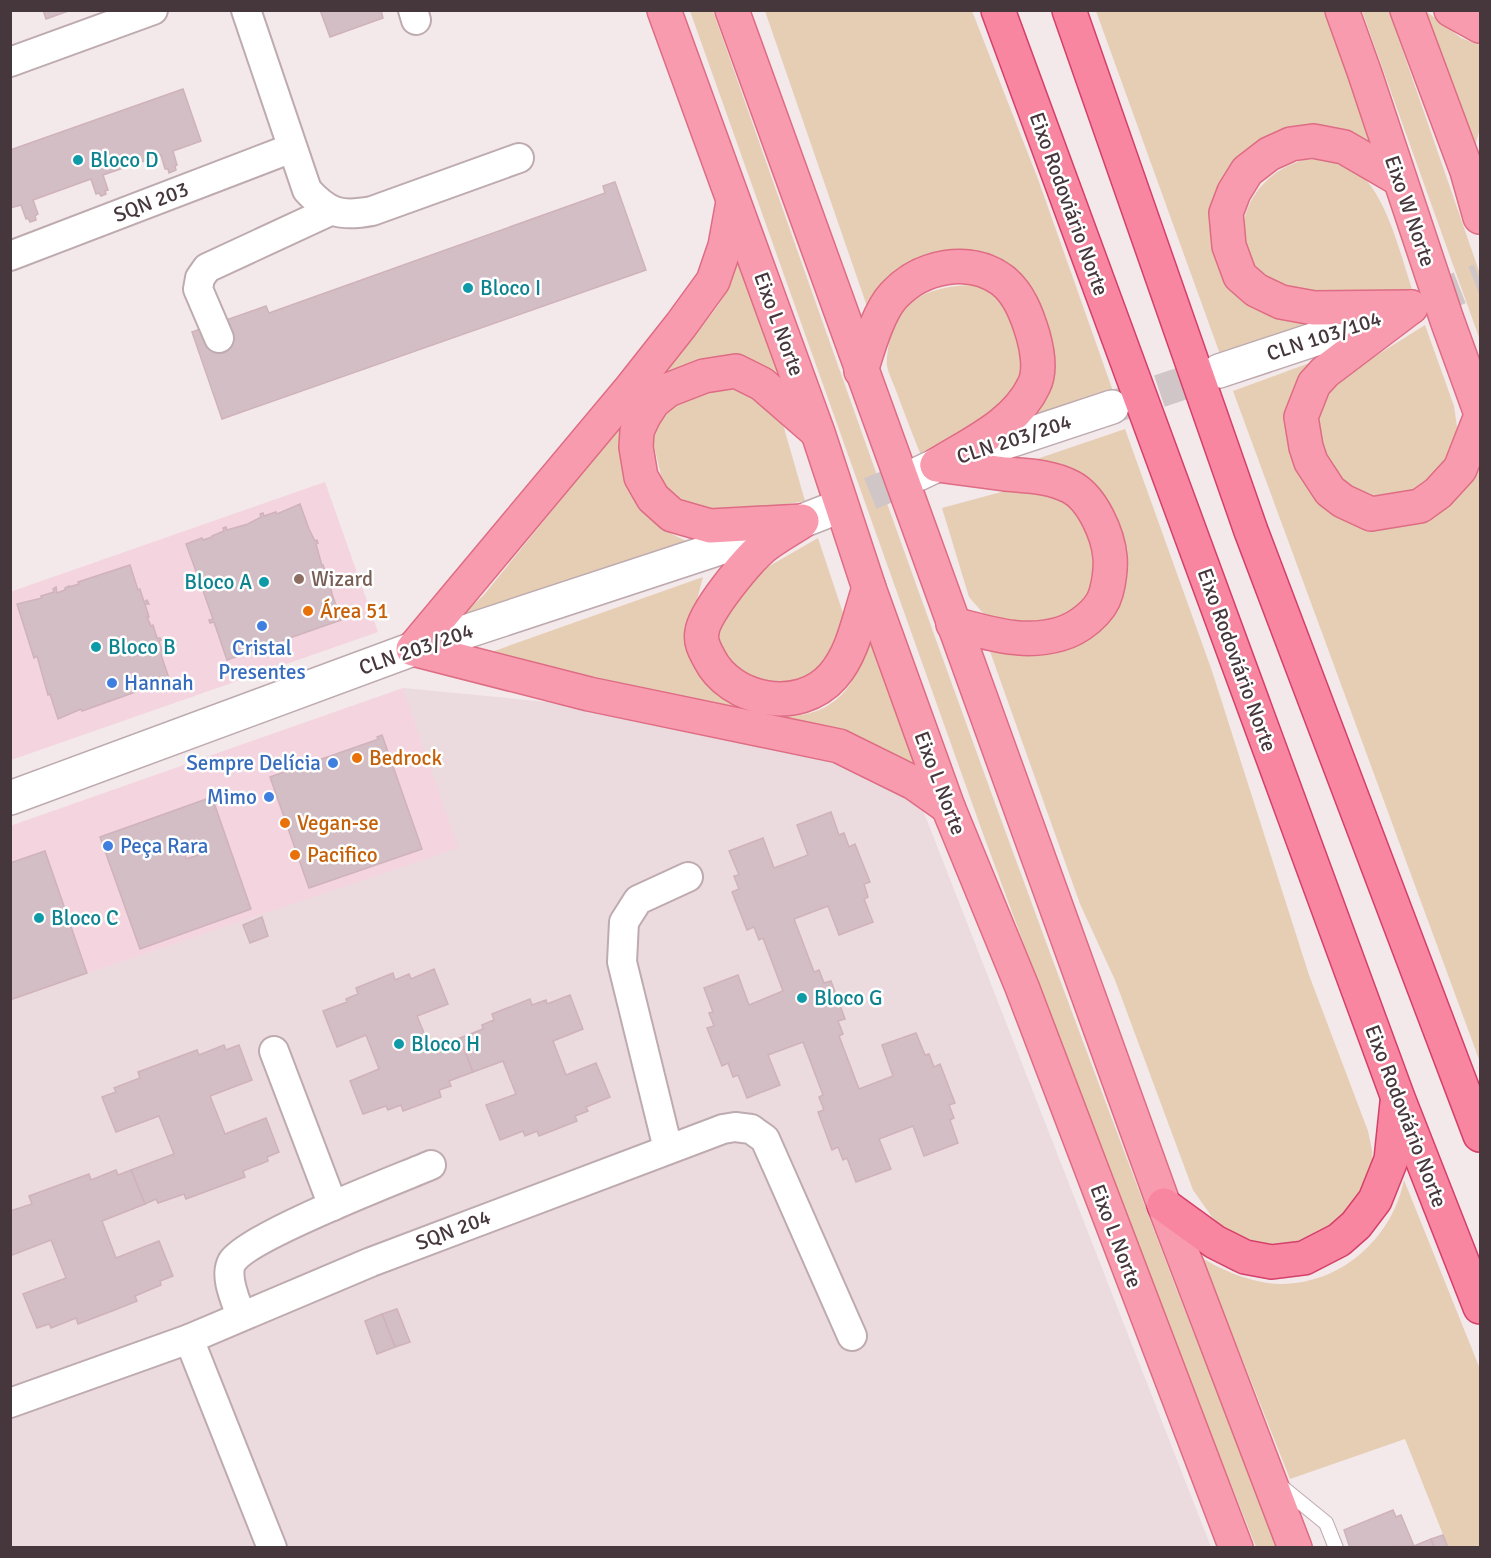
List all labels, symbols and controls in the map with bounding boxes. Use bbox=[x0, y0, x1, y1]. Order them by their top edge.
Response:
street label: Eixo Rodoviário Norte bbox=[1024, 109, 1114, 299]
place label: Bloco D bbox=[90, 147, 159, 173]
street label: Eixo W Norte bbox=[1379, 152, 1441, 270]
marker: Bloco D bbox=[71, 153, 85, 167]
street label: SQN 203 bbox=[110, 176, 192, 228]
street label: Eixo L Norte bbox=[748, 269, 810, 379]
place label: Bloco I bbox=[480, 275, 541, 301]
marker: Bloco I bbox=[461, 281, 475, 295]
street label: CLN 103/104 bbox=[1263, 305, 1385, 367]
street label: CLN 203/204 bbox=[953, 408, 1075, 470]
street label: Eixo Rodoviário Norte bbox=[1192, 565, 1282, 755]
place label: Wizard bbox=[311, 566, 373, 592]
place label: Bloco A bbox=[184, 569, 252, 595]
marker: Wizard bbox=[292, 572, 306, 586]
marker: Bloco A bbox=[257, 575, 271, 589]
place label: Área 51 bbox=[320, 598, 389, 624]
marker: Área 51 bbox=[301, 604, 315, 618]
street label: CLN 203/204 bbox=[355, 617, 477, 681]
marker: Cristal Presentes bbox=[255, 619, 269, 633]
place label: Bloco B bbox=[108, 634, 176, 660]
place label: Cristal Presentes bbox=[218, 635, 306, 685]
marker: Bloco B bbox=[89, 640, 103, 654]
place label: Hannah bbox=[124, 670, 194, 696]
marker: Hannah bbox=[105, 676, 119, 690]
street label: Eixo L Norte bbox=[908, 728, 972, 838]
place label: Bedrock bbox=[369, 745, 442, 771]
place label: Sempre Delícia bbox=[186, 750, 321, 776]
marker: Bedrock bbox=[350, 751, 364, 765]
marker: Sempre Delícia bbox=[326, 756, 340, 770]
place label: Mimo bbox=[207, 784, 257, 810]
marker: Mimo bbox=[262, 790, 276, 804]
place label: Vegan-se bbox=[297, 810, 379, 836]
marker: Vegan-se bbox=[278, 816, 292, 830]
place label: Peça Rara bbox=[120, 833, 208, 859]
marker: Peça Rara bbox=[101, 839, 115, 853]
place label: Pacifico bbox=[307, 842, 378, 868]
marker: Pacifico bbox=[288, 848, 302, 862]
place label: Bloco C bbox=[51, 905, 119, 931]
marker: Bloco C bbox=[32, 911, 46, 925]
place label: Bloco G bbox=[814, 985, 882, 1011]
marker: Bloco G bbox=[795, 991, 809, 1005]
street label: Eixo Rodoviário Norte bbox=[1359, 1021, 1453, 1211]
place label: Bloco H bbox=[411, 1031, 480, 1057]
marker: Bloco H bbox=[392, 1037, 406, 1051]
street label: Eixo L Norte bbox=[1084, 1181, 1148, 1291]
street label: SQN 204 bbox=[412, 1204, 494, 1256]

